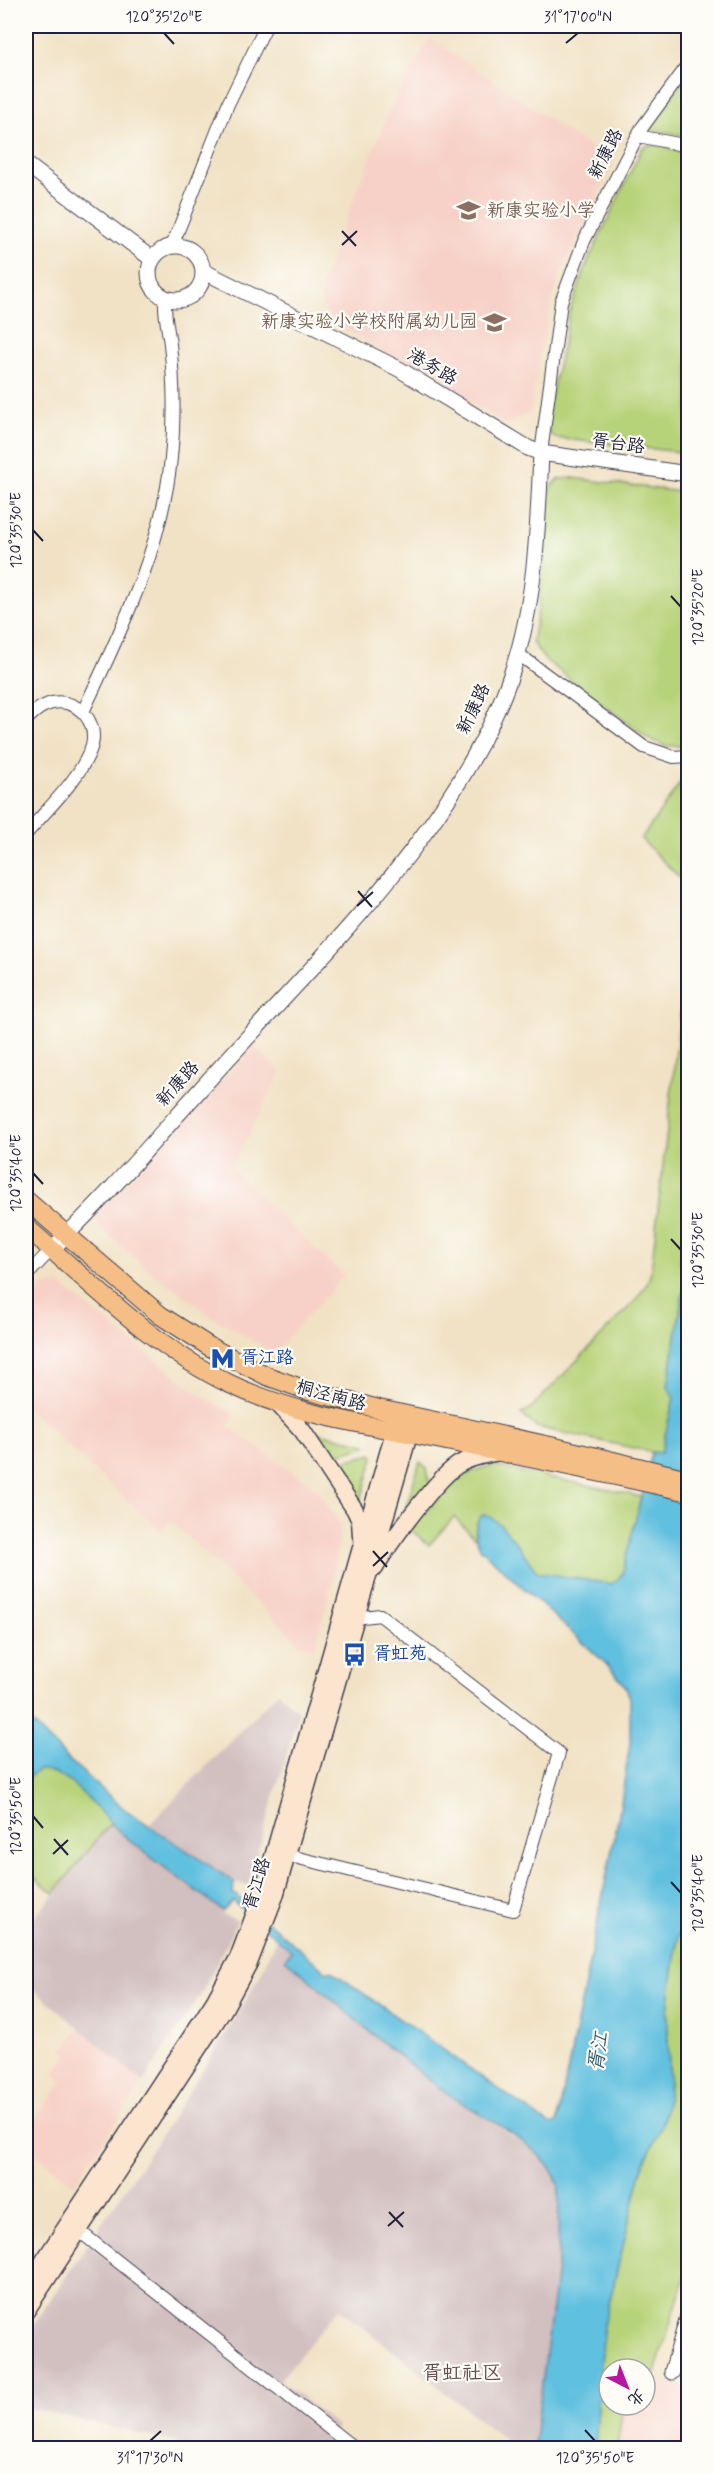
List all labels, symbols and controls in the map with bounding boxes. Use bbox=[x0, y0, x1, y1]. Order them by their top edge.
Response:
text: 120°35'20"E bbox=[126, 8, 203, 28]
text: 31°17'00"N bbox=[544, 8, 612, 28]
street label: 新康路 bbox=[583, 124, 629, 184]
school or university icon: 新康实验小学 bbox=[456, 198, 482, 224]
place label: 新康实验小学 bbox=[487, 199, 595, 223]
school or university icon: 新康实验小学校附属幼儿园 bbox=[482, 309, 508, 335]
place label: 新康实验小学校附属幼儿园 bbox=[261, 310, 477, 334]
street label: 港务路 bbox=[403, 343, 461, 391]
street label: 胥台路 bbox=[590, 428, 646, 460]
text: 120°35'30"E bbox=[7, 492, 27, 568]
text: 120°35'20"E bbox=[689, 568, 709, 645]
street label: 新康路 bbox=[452, 679, 496, 739]
street label: 新康路 bbox=[151, 1056, 205, 1112]
text: 120°35'40"E bbox=[7, 1134, 27, 1212]
text: 120°35'30"E bbox=[689, 1212, 709, 1288]
metro station icon: 胥江路 bbox=[209, 1345, 235, 1371]
place label: 胥江路 bbox=[240, 1346, 294, 1370]
street label: 桐泾南路 bbox=[293, 1375, 369, 1417]
bus stop icon: 胥虹苑 bbox=[342, 1641, 368, 1667]
place label: 胥虹苑 bbox=[373, 1642, 427, 1666]
text: 120°35'50"E bbox=[7, 1777, 27, 1855]
text: 120°35'40"E bbox=[689, 1854, 709, 1932]
street label: 胥江路 bbox=[238, 1855, 276, 1913]
water label: 胥江 bbox=[583, 2029, 616, 2074]
north arrow bbox=[597, 2357, 657, 2417]
district label: 胥虹社区 bbox=[422, 2360, 502, 2387]
text: 北 bbox=[623, 2384, 649, 2410]
text: 31°17'30"N bbox=[117, 2449, 183, 2469]
text: 120°35'50"E bbox=[556, 2449, 634, 2469]

